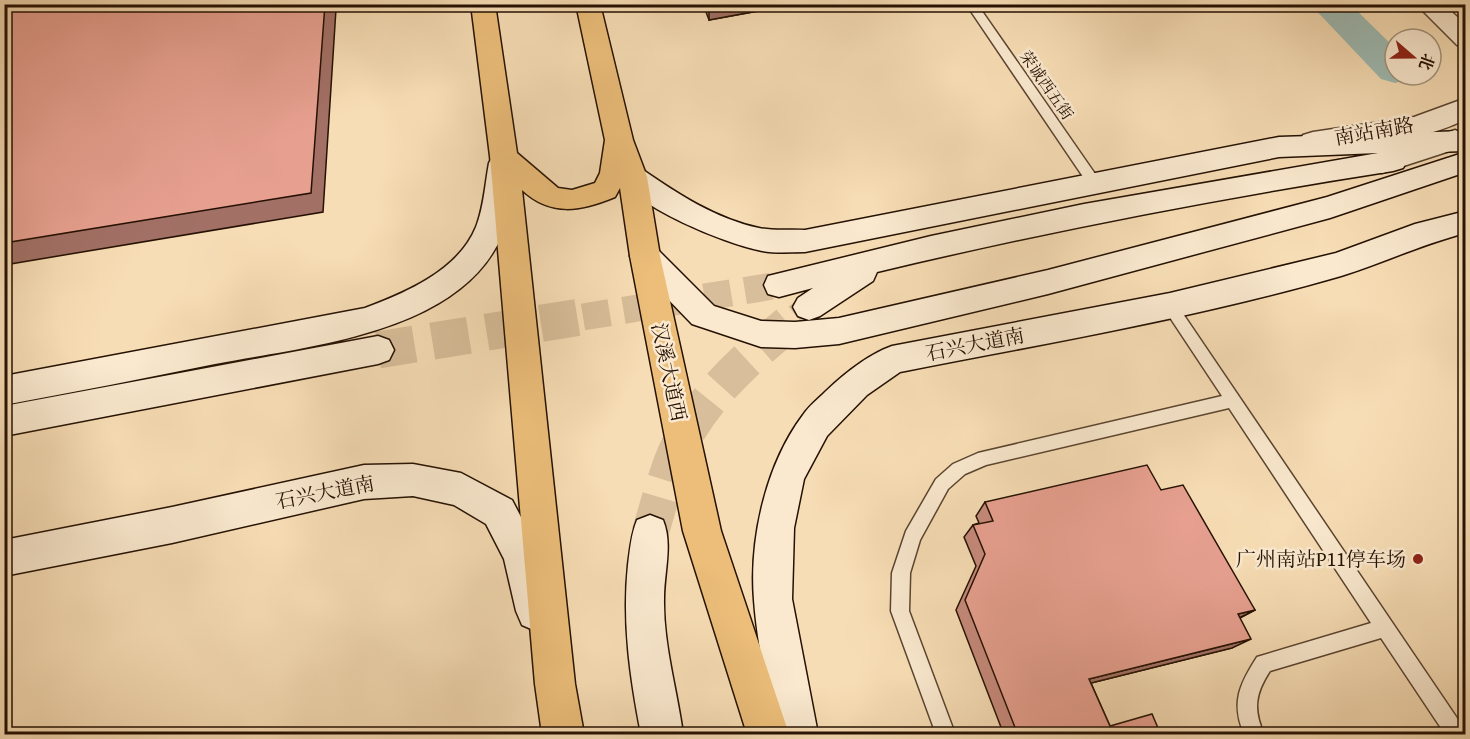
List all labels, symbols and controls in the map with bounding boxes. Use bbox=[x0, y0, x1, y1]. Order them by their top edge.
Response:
north arrow bbox=[1383, 27, 1443, 87]
street label: 荣诚西五街 bbox=[1014, 45, 1080, 125]
text: 北 bbox=[1413, 51, 1441, 74]
street label: 南站南路 bbox=[1332, 109, 1416, 152]
street label: 汉溪大道西 bbox=[645, 320, 694, 424]
street label: 石兴大道南 bbox=[923, 320, 1027, 367]
street label: 石兴大道南 bbox=[273, 468, 377, 515]
place label: 广州南站P11停车场 bbox=[1236, 544, 1406, 573]
marker: 广州南站P11停车场 bbox=[1411, 552, 1425, 566]

